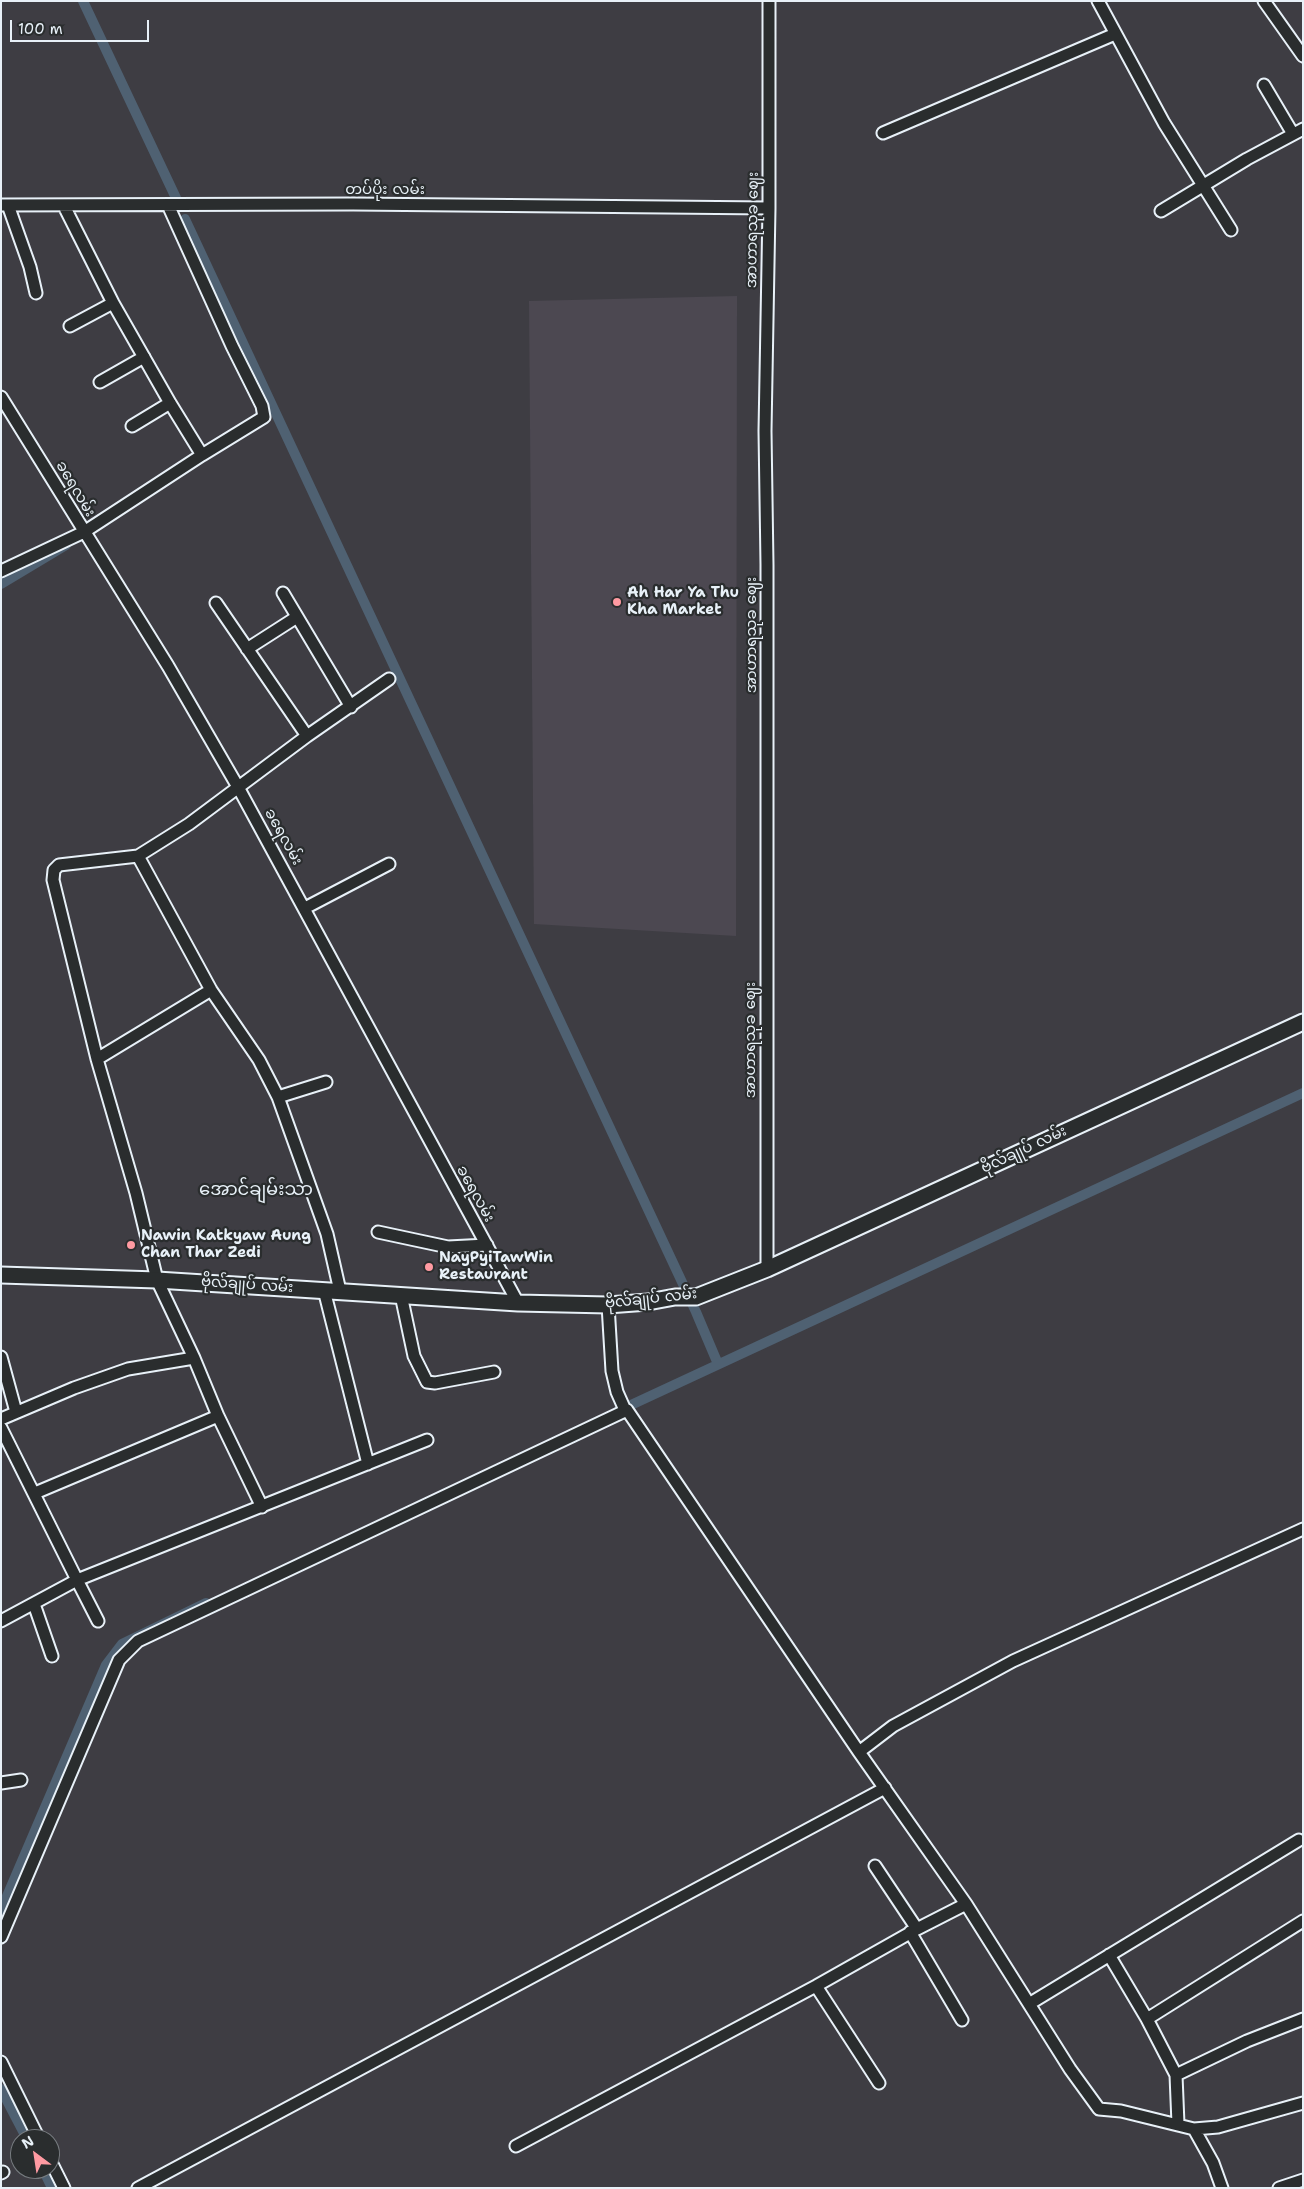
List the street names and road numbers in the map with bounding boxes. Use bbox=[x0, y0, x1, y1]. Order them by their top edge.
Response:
street label: အာဟာရသုခ ဈေး bbox=[743, 172, 763, 288]
street label: တပ်ပိုး လမ်း bbox=[345, 181, 425, 199]
street label: ခရေလမ်း bbox=[51, 458, 99, 520]
street label: အာဟာရသုခ ဈေး bbox=[743, 577, 761, 693]
street label: ခရေလမ်း bbox=[260, 806, 306, 868]
street label: အာဟာရသုခ ဈေး bbox=[742, 982, 760, 1098]
street label: ဗိုလ်ချုပ် လမ်း bbox=[978, 1122, 1070, 1178]
street label: ခရေလမ်း bbox=[452, 1163, 498, 1225]
street label: ဗိုလ်ချုပ် လမ်း bbox=[200, 1273, 294, 1297]
street label: ဗိုလ်ချုပ် လမ်း bbox=[604, 1285, 698, 1313]

